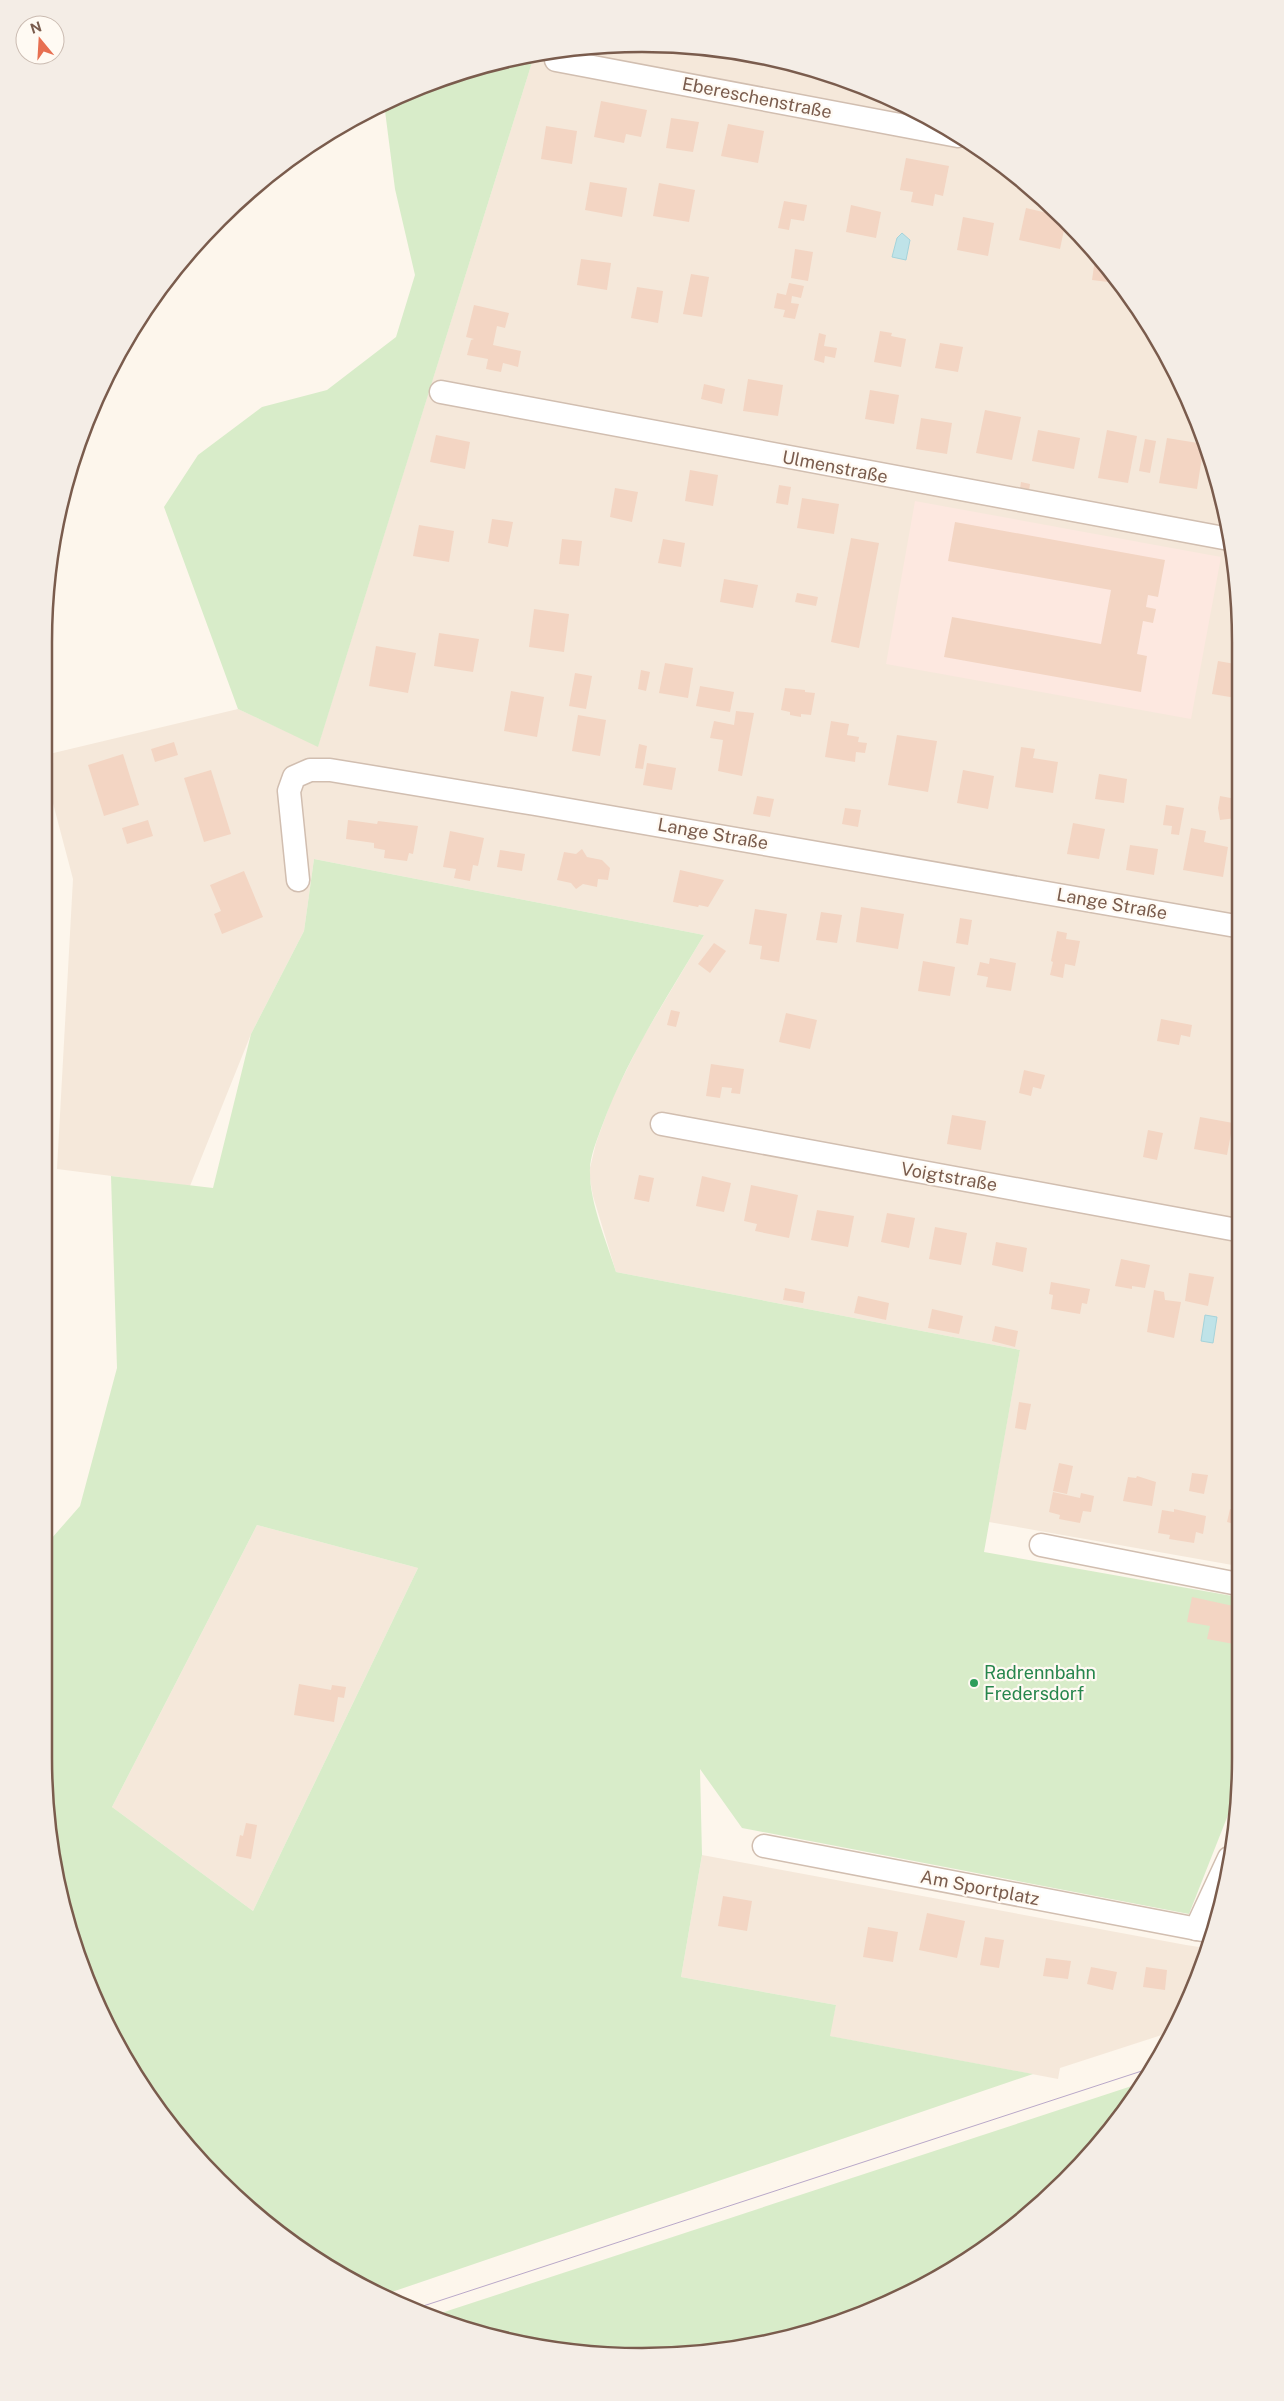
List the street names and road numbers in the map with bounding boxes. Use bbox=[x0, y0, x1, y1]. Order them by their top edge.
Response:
street label: Ebereschenstraße bbox=[681, 73, 834, 122]
street label: Ulmenstraße bbox=[780, 446, 890, 487]
street label: Lange Straße bbox=[656, 813, 770, 854]
street label: Lange Straße bbox=[1055, 883, 1169, 924]
street label: Voigtstraße bbox=[899, 1158, 999, 1195]
street label: Am Sportplatz bbox=[919, 1866, 1041, 1909]

